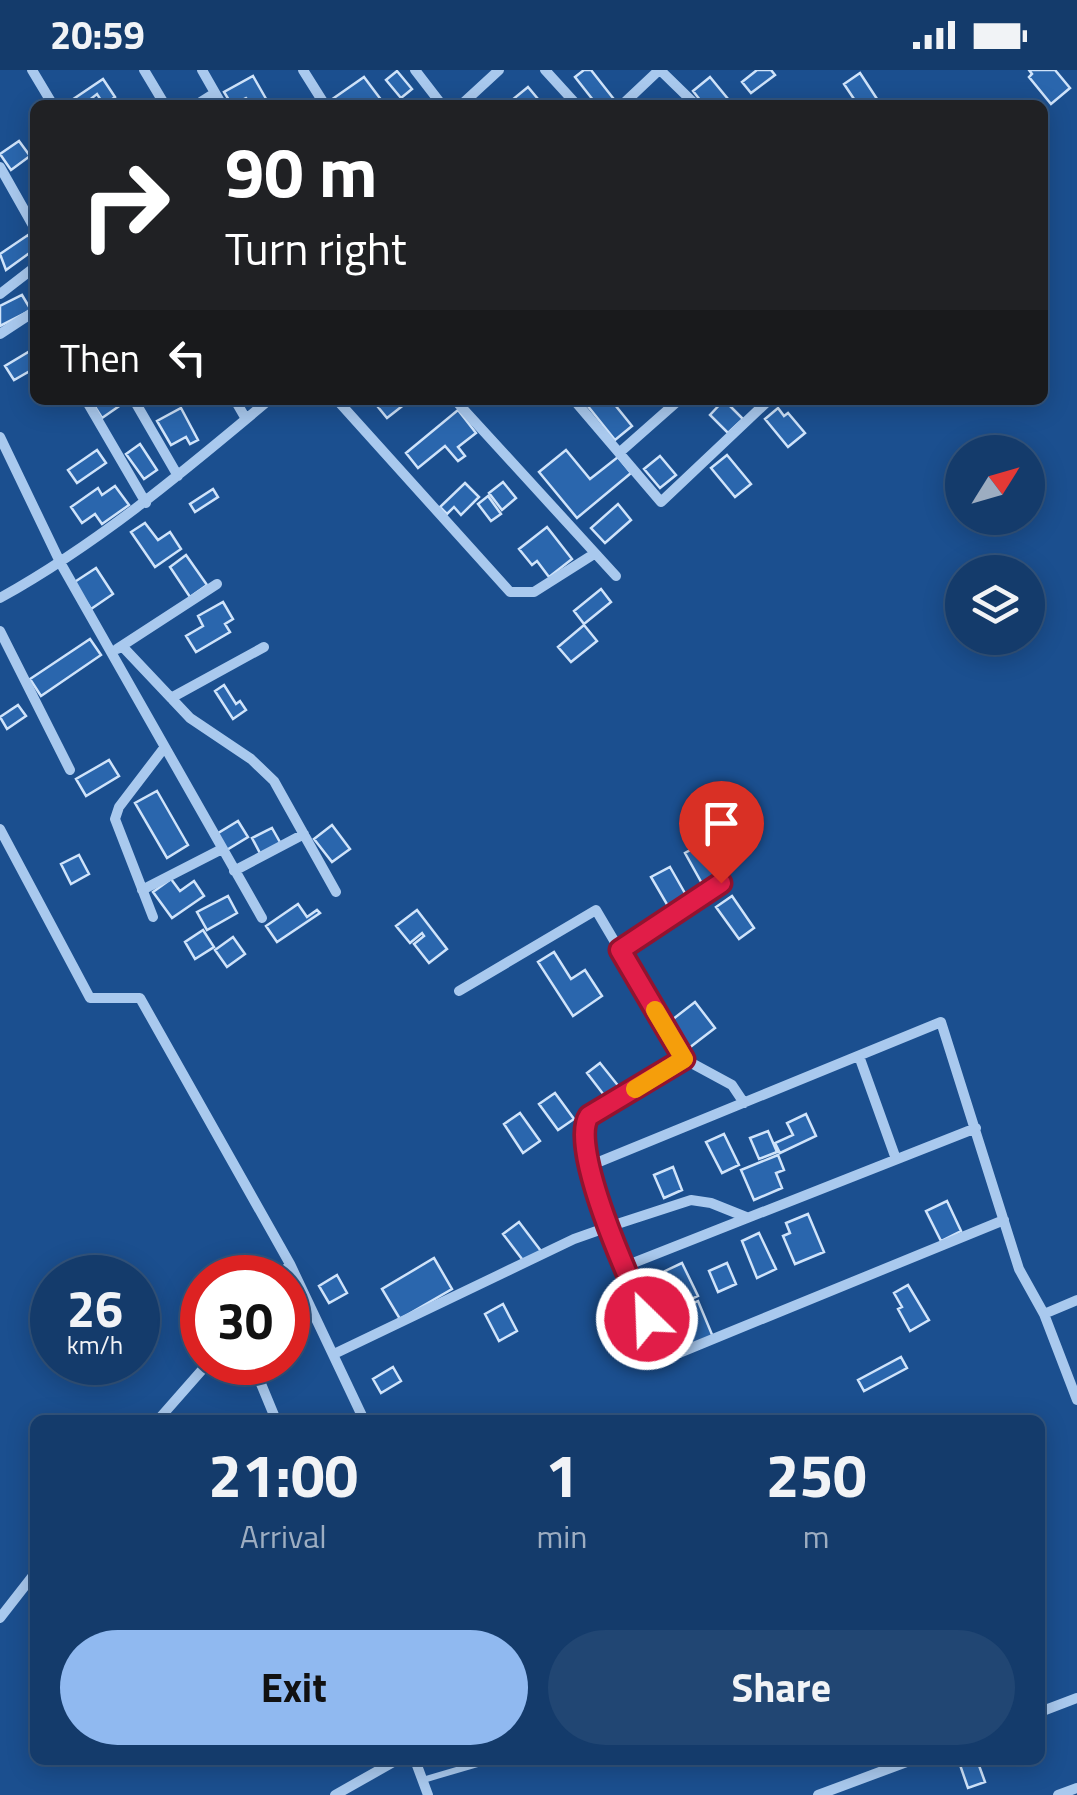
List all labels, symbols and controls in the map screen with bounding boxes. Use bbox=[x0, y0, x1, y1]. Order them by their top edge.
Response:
text: 20:59 bbox=[50, 6, 145, 64]
text: 90 m bbox=[225, 118, 378, 224]
icon: right bbox=[60, 140, 190, 270]
text: Turn right bbox=[225, 214, 407, 282]
text: Then bbox=[60, 329, 140, 387]
icon: left bbox=[160, 330, 215, 385]
north arrow bbox=[945, 435, 1045, 535]
map controls bbox=[945, 435, 1045, 655]
button: layers bbox=[945, 555, 1045, 655]
pin bbox=[679, 781, 764, 884]
icon: arrive bbox=[694, 796, 749, 851]
speed limit sign: 30 bbox=[180, 1255, 310, 1385]
position arrow bbox=[595, 1267, 699, 1371]
text: 26 bbox=[67, 1270, 123, 1346]
text: km/h bbox=[67, 1326, 123, 1364]
text: 21:00 bbox=[208, 1429, 358, 1520]
text: 1 bbox=[545, 1429, 579, 1520]
text: 250 bbox=[766, 1429, 867, 1520]
text: Arrival bbox=[240, 1512, 327, 1560]
text: min bbox=[536, 1512, 587, 1560]
text: m bbox=[803, 1512, 830, 1560]
button: Exit bbox=[60, 1630, 528, 1745]
button: Share bbox=[548, 1630, 1015, 1745]

